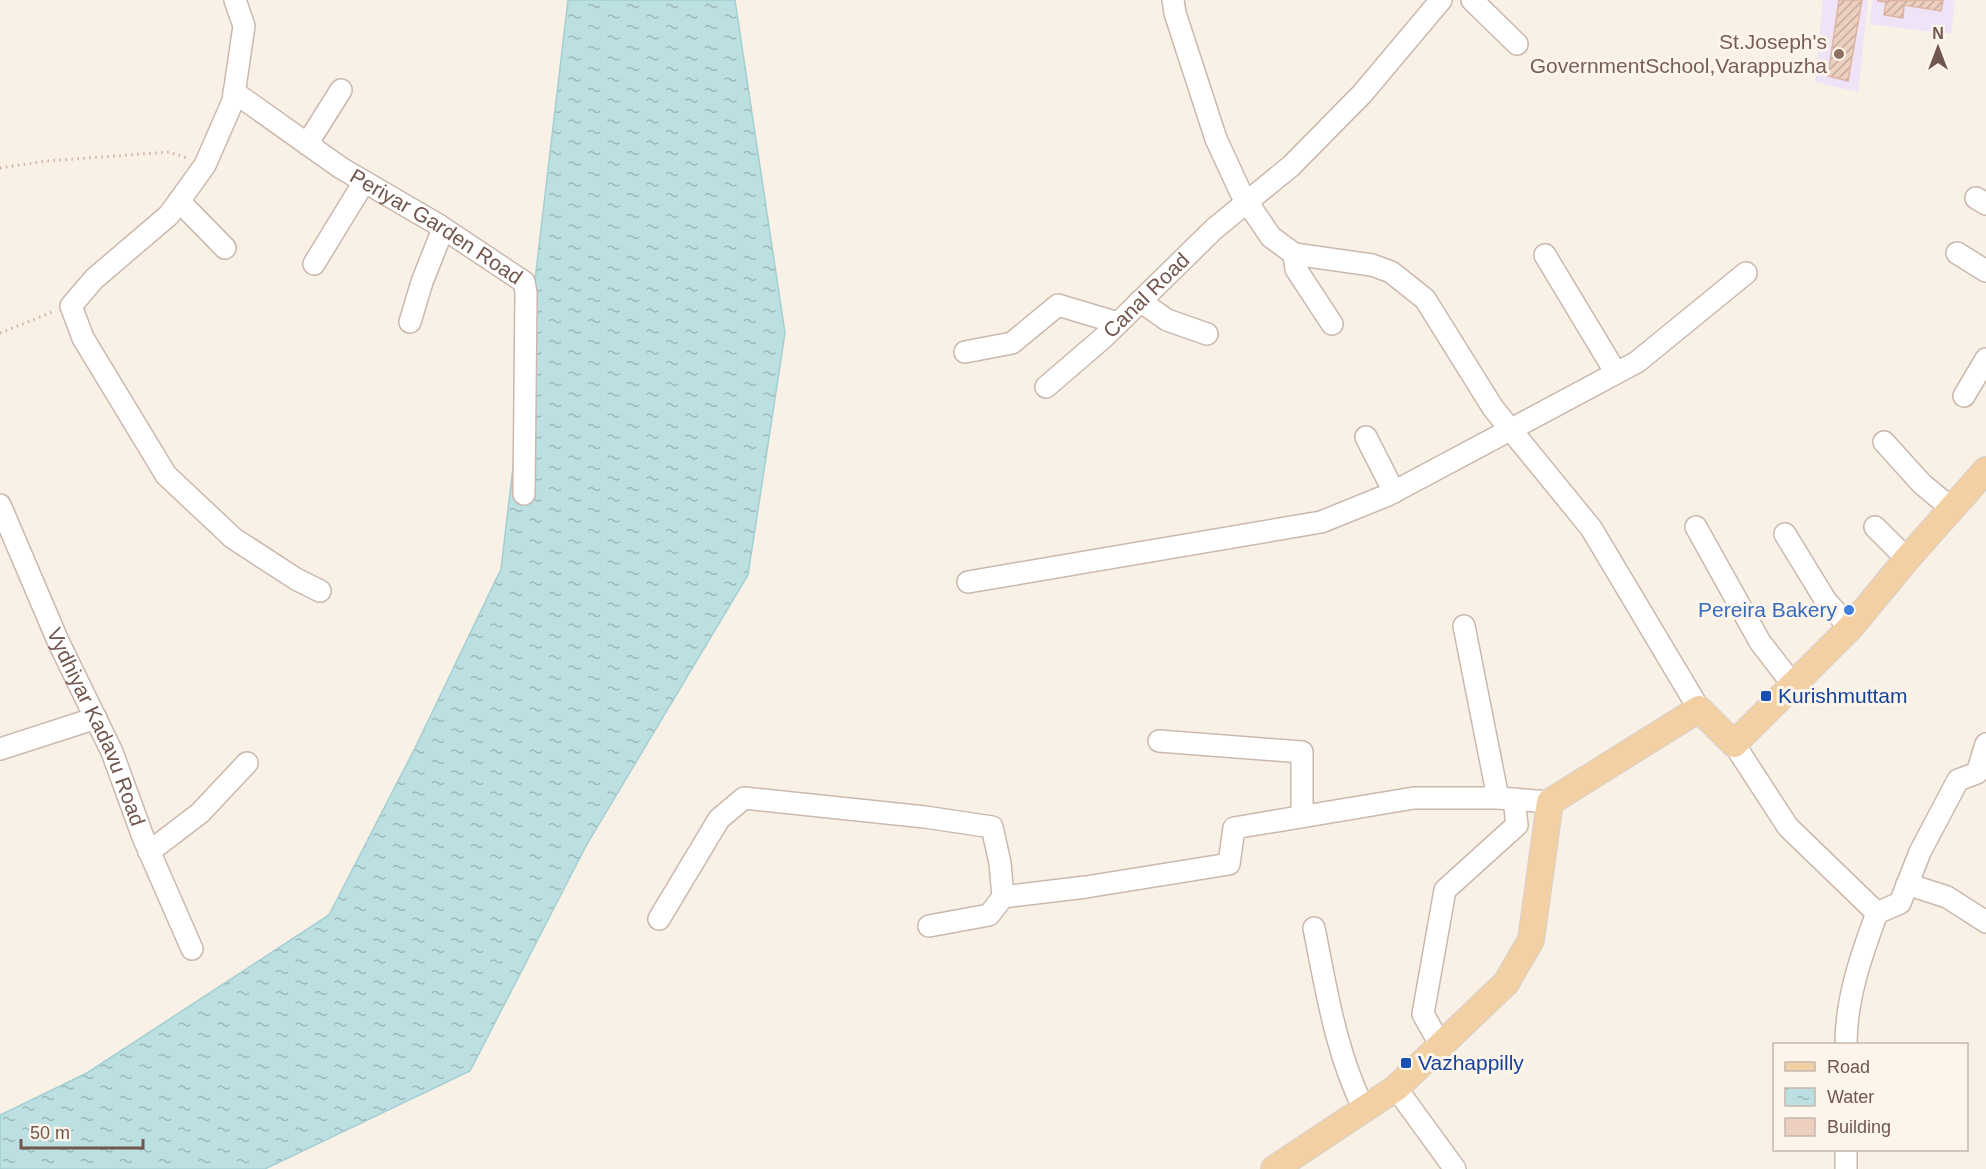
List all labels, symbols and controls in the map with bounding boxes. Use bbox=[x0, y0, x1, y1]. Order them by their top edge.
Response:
north arrow bbox=[1908, 18, 1968, 78]
text: N bbox=[1932, 25, 1944, 42]
place label: St.Joseph's GovernmentSchool,Varappuzha bbox=[1530, 30, 1827, 77]
marker: St.Joseph's GovernmentSchool,Varappuzha bbox=[1832, 47, 1846, 61]
street label: Periyar Garden Road bbox=[346, 164, 527, 289]
street label: Canal Road bbox=[1098, 248, 1194, 342]
place label: Pereira Bakery bbox=[1698, 598, 1837, 621]
marker: Pereira Bakery bbox=[1842, 603, 1856, 617]
street label: Vydhiyar Kadavu Road bbox=[43, 624, 150, 829]
place label: Kurishmuttam bbox=[1778, 684, 1908, 707]
marker: Kurishmuttam bbox=[1759, 689, 1773, 703]
legend bbox=[1773, 1043, 1968, 1151]
place label: Vazhappilly bbox=[1418, 1051, 1524, 1074]
marker: Vazhappilly bbox=[1399, 1056, 1413, 1070]
text: Road bbox=[1827, 1057, 1870, 1077]
text: Water bbox=[1827, 1087, 1874, 1107]
scale bar bbox=[21, 1112, 142, 1150]
text: Building bbox=[1827, 1117, 1891, 1137]
text: 50 m bbox=[30, 1123, 70, 1143]

